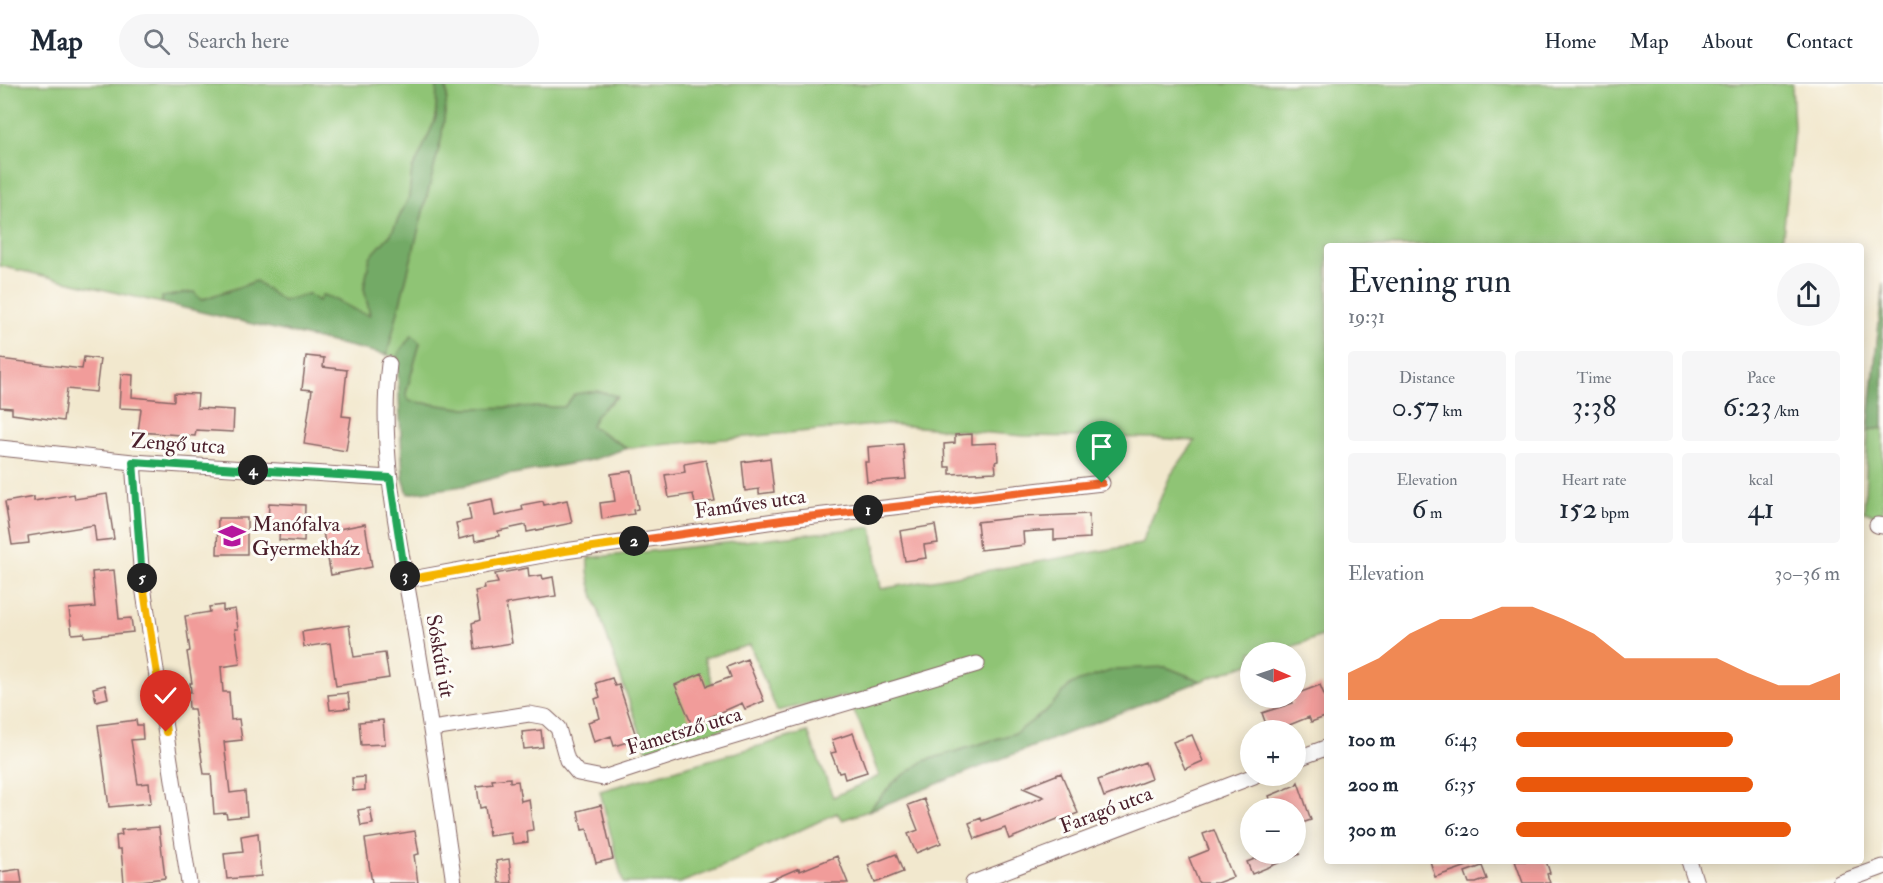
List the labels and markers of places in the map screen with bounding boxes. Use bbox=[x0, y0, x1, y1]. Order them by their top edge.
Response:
pin bbox=[1076, 421, 1127, 483]
pin: 4 bbox=[238, 455, 268, 485]
pin: 1 bbox=[853, 495, 883, 525]
place label: Manófalva Gyermekház bbox=[252, 511, 360, 562]
school or university icon: Manófalva Gyermekház bbox=[217, 521, 247, 551]
pin: 2 bbox=[619, 526, 649, 556]
pin: 3 bbox=[390, 561, 420, 591]
pin: 5 bbox=[127, 563, 157, 593]
pin bbox=[140, 670, 191, 732]

